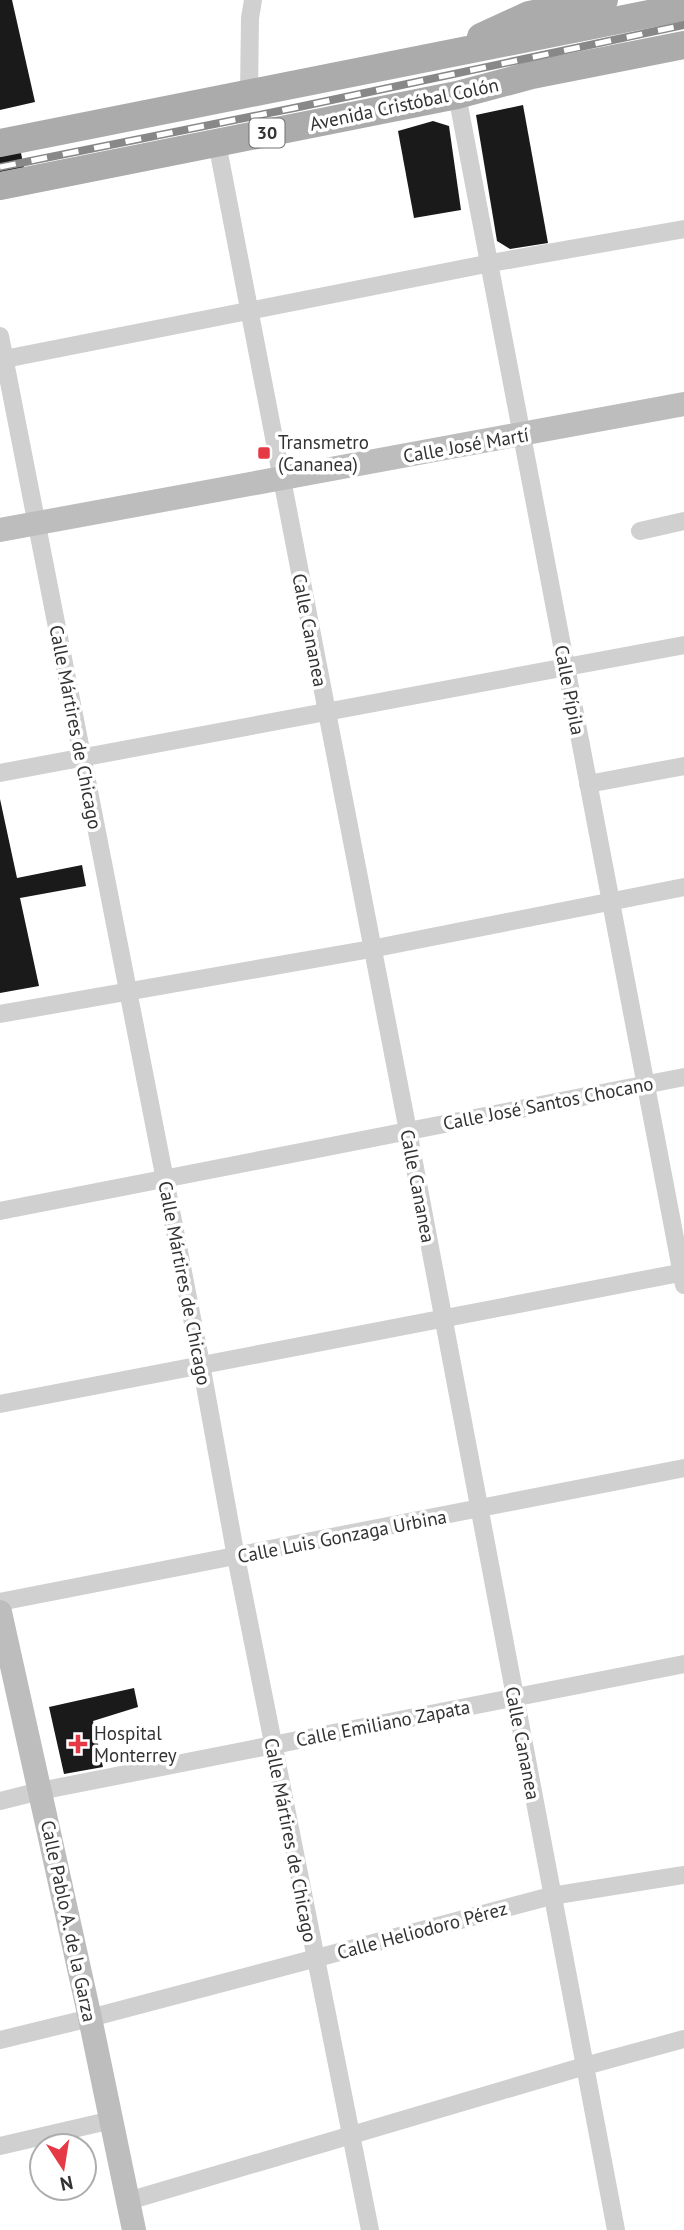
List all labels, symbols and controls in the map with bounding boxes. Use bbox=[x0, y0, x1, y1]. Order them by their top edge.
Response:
street label: Avenida Cristóbal Colón bbox=[307, 72, 501, 136]
road number: 30 bbox=[250, 118, 284, 148]
street label: Calle José Martí bbox=[401, 422, 531, 468]
place label: Transmetro (Cananea) bbox=[278, 430, 369, 476]
marker: Transmetro (Cananea) bbox=[256, 445, 272, 461]
street label: Calle Cananea bbox=[287, 571, 333, 689]
street label: Calle Mártires de Chicago bbox=[44, 623, 108, 831]
street label: Calle Pípila bbox=[550, 643, 590, 737]
street label: Calle José Santos Chocano bbox=[441, 1071, 655, 1135]
street label: Calle Cananea bbox=[395, 1127, 441, 1245]
street label: Calle Mártires de Chicago bbox=[153, 1179, 217, 1387]
street label: Calle Luis Gonzaga Urbina bbox=[235, 1504, 449, 1568]
street label: Calle Cananea bbox=[500, 1684, 546, 1802]
street label: Calle Emiliano Zapata bbox=[294, 1694, 472, 1752]
place label: Hospital Monterrey bbox=[94, 1721, 177, 1767]
marker: Hospital Monterrey bbox=[68, 1734, 88, 1754]
street label: Calle Mártires de Chicago bbox=[259, 1736, 323, 1944]
street label: Calle Pablo A. de la Garza bbox=[36, 1818, 102, 2024]
street label: Calle Heliodoro Pérez bbox=[334, 1896, 510, 1964]
north arrow bbox=[28, 2132, 98, 2202]
text: N bbox=[58, 2171, 75, 2197]

